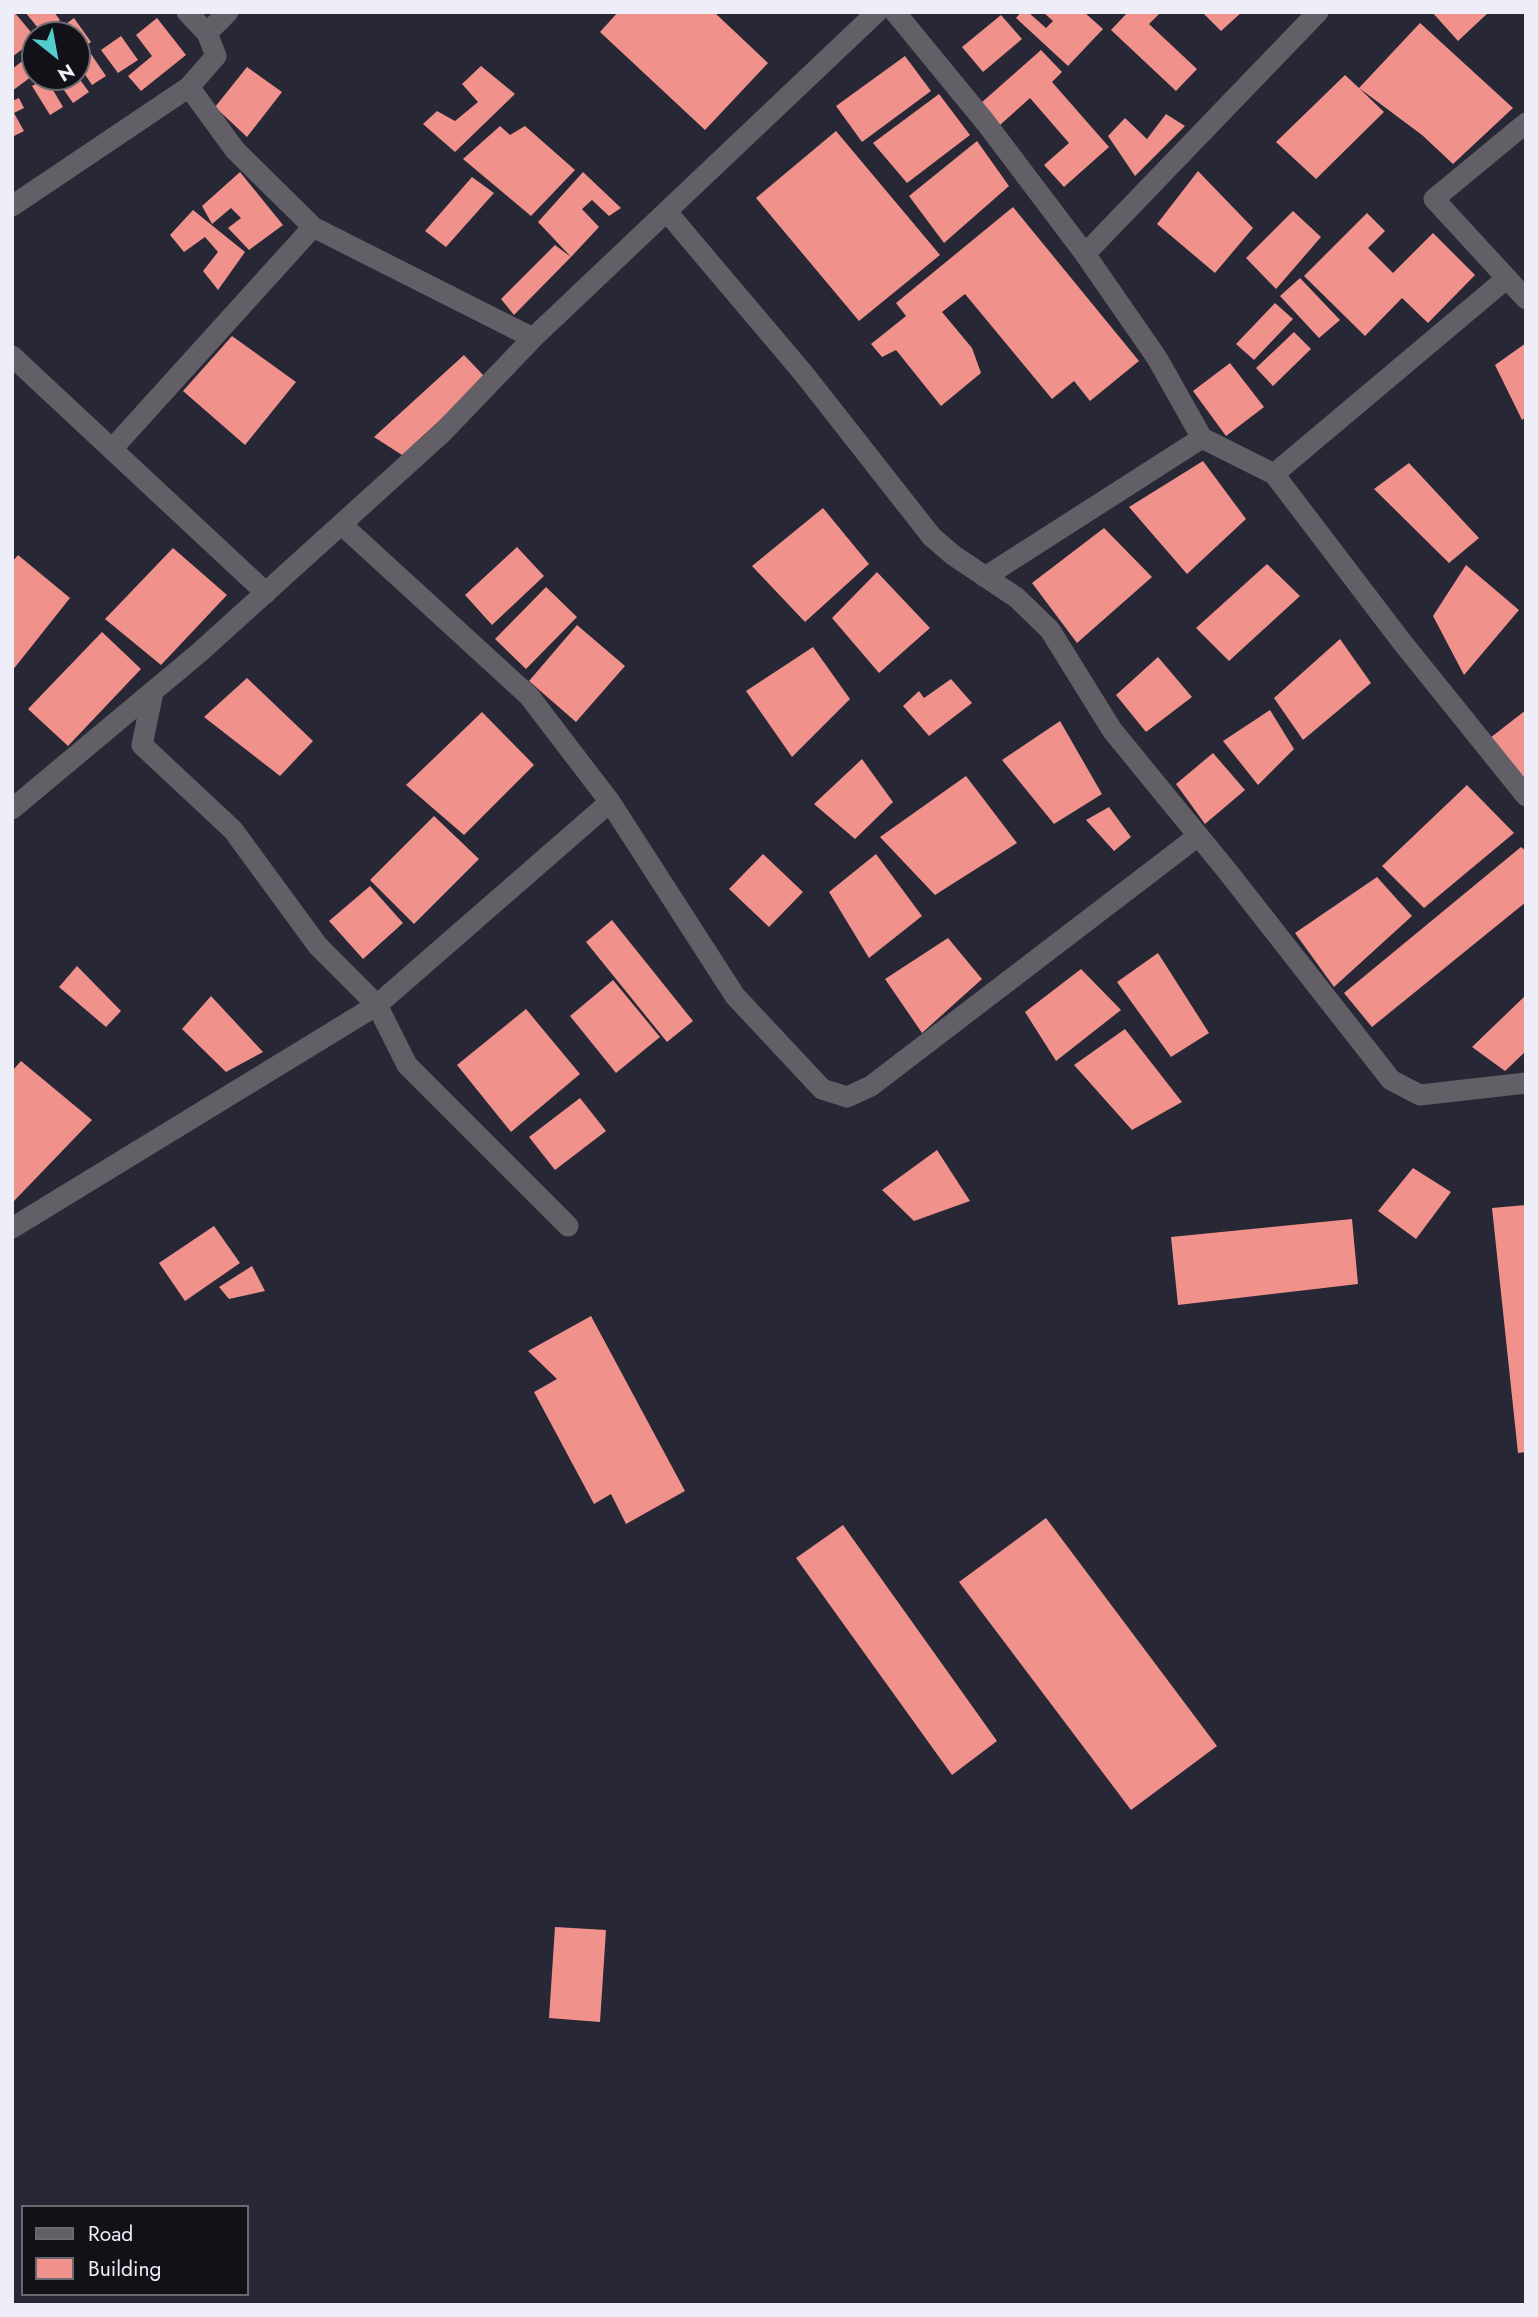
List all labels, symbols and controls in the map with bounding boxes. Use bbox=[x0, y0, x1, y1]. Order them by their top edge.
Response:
north arrow bbox=[21, 21, 91, 91]
text: N bbox=[53, 57, 79, 88]
legend bbox=[21, 2205, 248, 2296]
text: Road bbox=[88, 2219, 133, 2249]
text: Building bbox=[88, 2254, 161, 2284]

